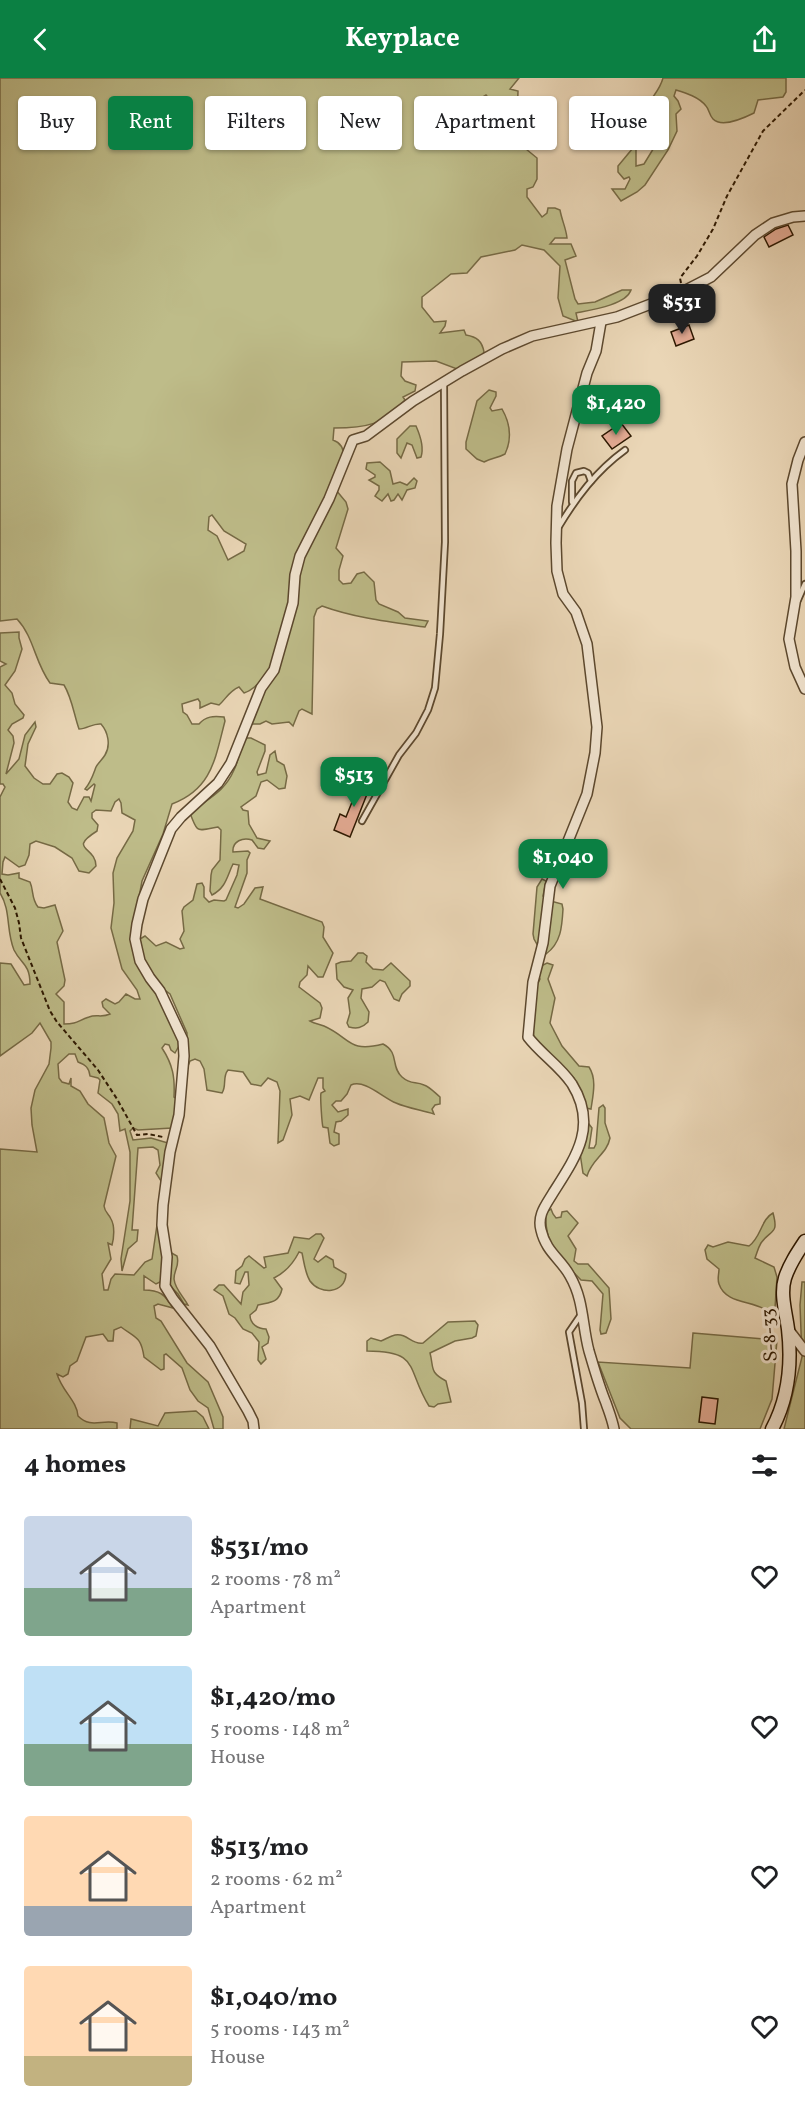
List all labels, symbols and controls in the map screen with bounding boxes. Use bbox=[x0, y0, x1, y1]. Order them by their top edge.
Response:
text: Keyplace bbox=[345, 20, 460, 58]
icon: back bbox=[24, 23, 57, 56]
icon: share bbox=[748, 23, 781, 56]
chip: Buy bbox=[18, 96, 96, 150]
chip: Rent bbox=[108, 96, 193, 150]
chip: Filters bbox=[205, 96, 306, 150]
chip: New bbox=[318, 96, 402, 150]
chip: Apartment bbox=[414, 96, 557, 150]
chip: House bbox=[569, 96, 669, 150]
pin: $531 bbox=[646, 284, 718, 335]
text: $531 bbox=[662, 289, 702, 317]
pin: $1,420 bbox=[567, 385, 665, 436]
text: $1,420 bbox=[586, 390, 646, 418]
pin: $513 bbox=[318, 757, 390, 808]
text: $513 bbox=[334, 762, 374, 790]
pin: $1,040 bbox=[514, 839, 612, 890]
text: $1,040 bbox=[533, 844, 594, 872]
street label: Տ-8-33 bbox=[756, 1308, 785, 1362]
text: 4 homes bbox=[24, 1447, 126, 1483]
icon: filters bbox=[748, 1449, 781, 1482]
text: $531/mo bbox=[210, 1530, 309, 1566]
icon: home bbox=[72, 1540, 144, 1612]
icon: heart bbox=[748, 1560, 781, 1593]
text: 2 rooms · 78 m² bbox=[210, 1566, 341, 1594]
text: Apartment bbox=[210, 1594, 306, 1622]
text: $1,420/mo bbox=[210, 1680, 336, 1716]
icon: home bbox=[72, 1690, 144, 1762]
icon: heart bbox=[748, 1710, 781, 1743]
text: 5 rooms · 148 m² bbox=[210, 1716, 350, 1744]
text: House bbox=[210, 1744, 265, 1772]
text: $513/mo bbox=[210, 1830, 309, 1866]
icon: home bbox=[72, 1840, 144, 1912]
icon: heart bbox=[748, 1860, 781, 1893]
text: 2 rooms · 62 m² bbox=[210, 1866, 343, 1894]
text: Apartment bbox=[210, 1894, 306, 1922]
text: $1,040/mo bbox=[210, 1980, 337, 2016]
icon: home bbox=[72, 1990, 144, 2062]
icon: heart bbox=[748, 2010, 781, 2043]
text: 5 rooms · 143 m² bbox=[210, 2016, 350, 2044]
text: House bbox=[210, 2044, 265, 2072]

